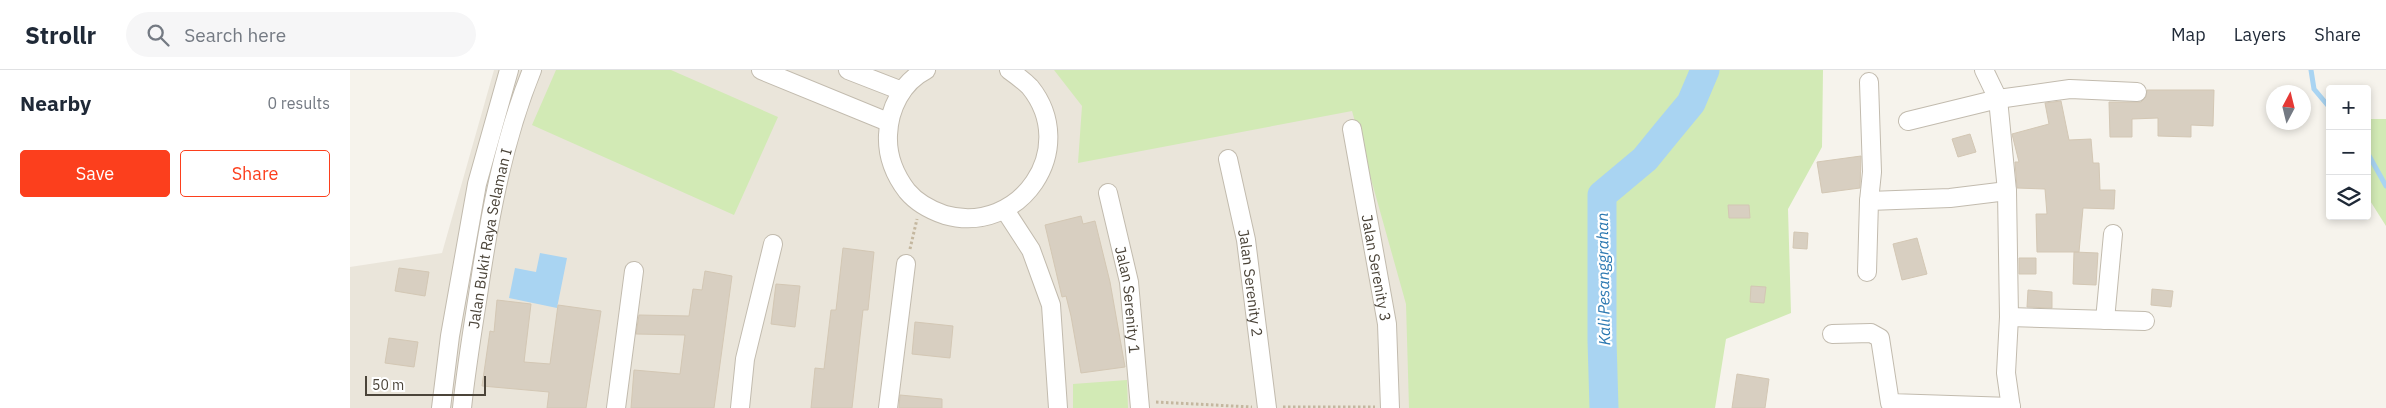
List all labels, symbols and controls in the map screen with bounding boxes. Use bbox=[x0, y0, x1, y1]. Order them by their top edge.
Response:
search box bbox=[126, 12, 476, 57]
text: Strollr bbox=[25, 19, 96, 51]
icon: search bbox=[144, 21, 172, 49]
text: Search here bbox=[184, 23, 286, 47]
text: Map bbox=[2171, 23, 2206, 46]
text: Layers bbox=[2234, 23, 2286, 46]
text: Share bbox=[2314, 23, 2361, 46]
north arrow bbox=[2266, 85, 2311, 130]
map controls bbox=[2326, 85, 2371, 220]
button: + bbox=[2326, 85, 2371, 130]
text: Nearby bbox=[20, 89, 91, 117]
text: 0 results bbox=[267, 93, 330, 113]
button: − bbox=[2326, 130, 2371, 175]
street label: Jalan Bukit Raya Selaman I bbox=[463, 146, 515, 330]
button: Save bbox=[20, 150, 170, 197]
button: Share bbox=[180, 150, 330, 197]
button: layers bbox=[2326, 175, 2371, 220]
water label: Kali Pesanggrahan bbox=[1592, 212, 1614, 346]
street label: Jalan Serenity 3 bbox=[1358, 213, 1396, 323]
street label: Jalan Serenity 2 bbox=[1234, 227, 1267, 338]
street label: Jalan Serenity 1 bbox=[1111, 244, 1145, 354]
scale bar bbox=[365, 373, 486, 396]
text: 50 m bbox=[372, 376, 404, 394]

